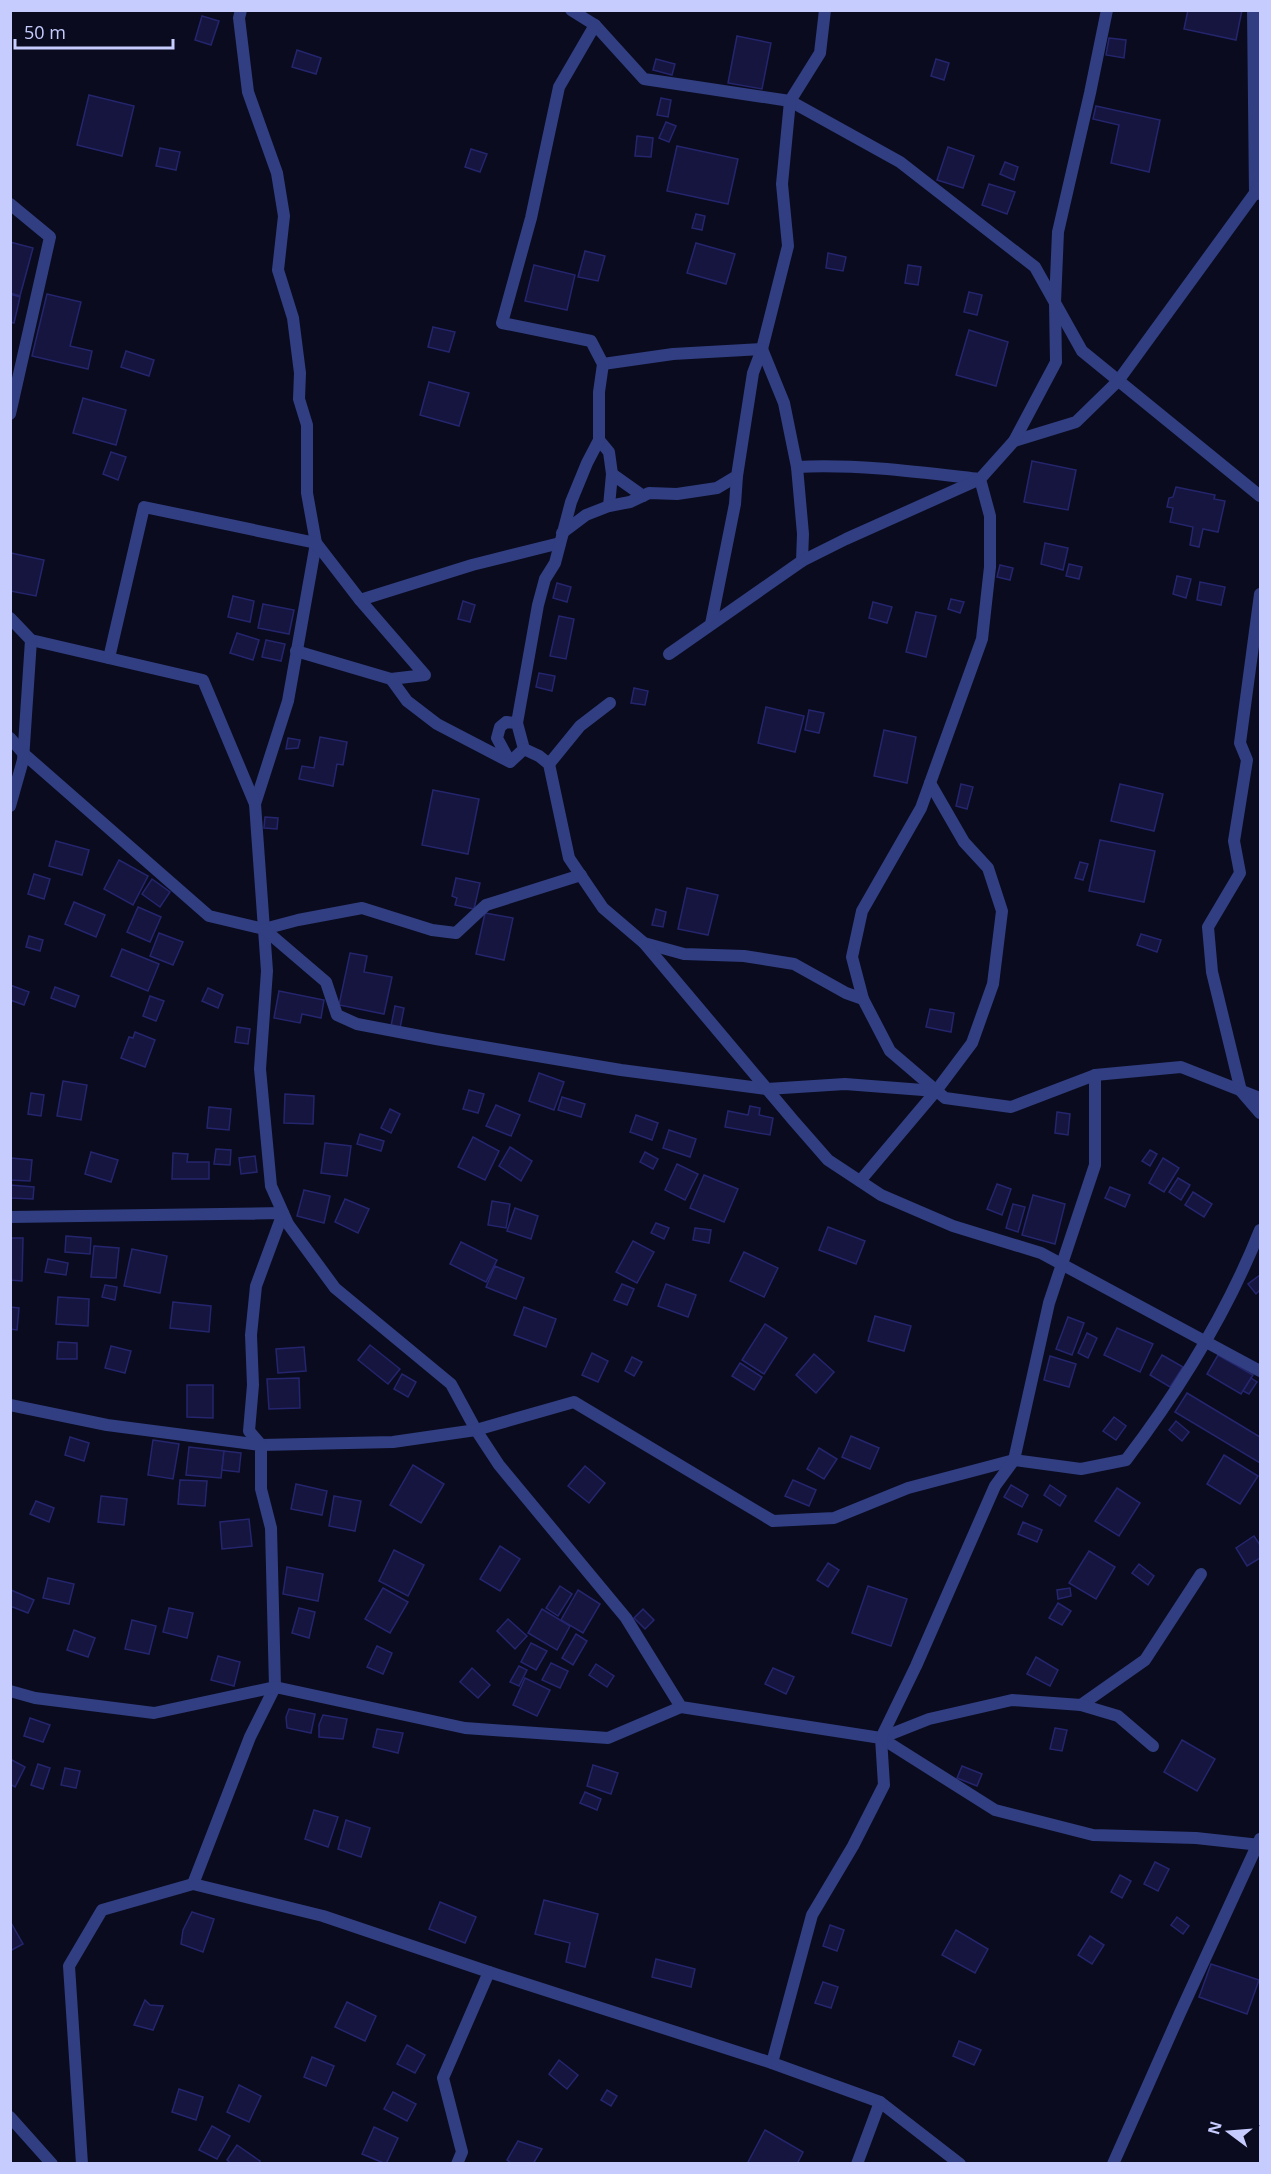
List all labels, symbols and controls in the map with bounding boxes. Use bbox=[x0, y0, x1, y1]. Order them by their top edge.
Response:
scale bar bbox=[15, 12, 172, 50]
text: 50 m bbox=[24, 20, 66, 44]
north arrow bbox=[1199, 2102, 1259, 2162]
text: N bbox=[1202, 2119, 1227, 2137]

